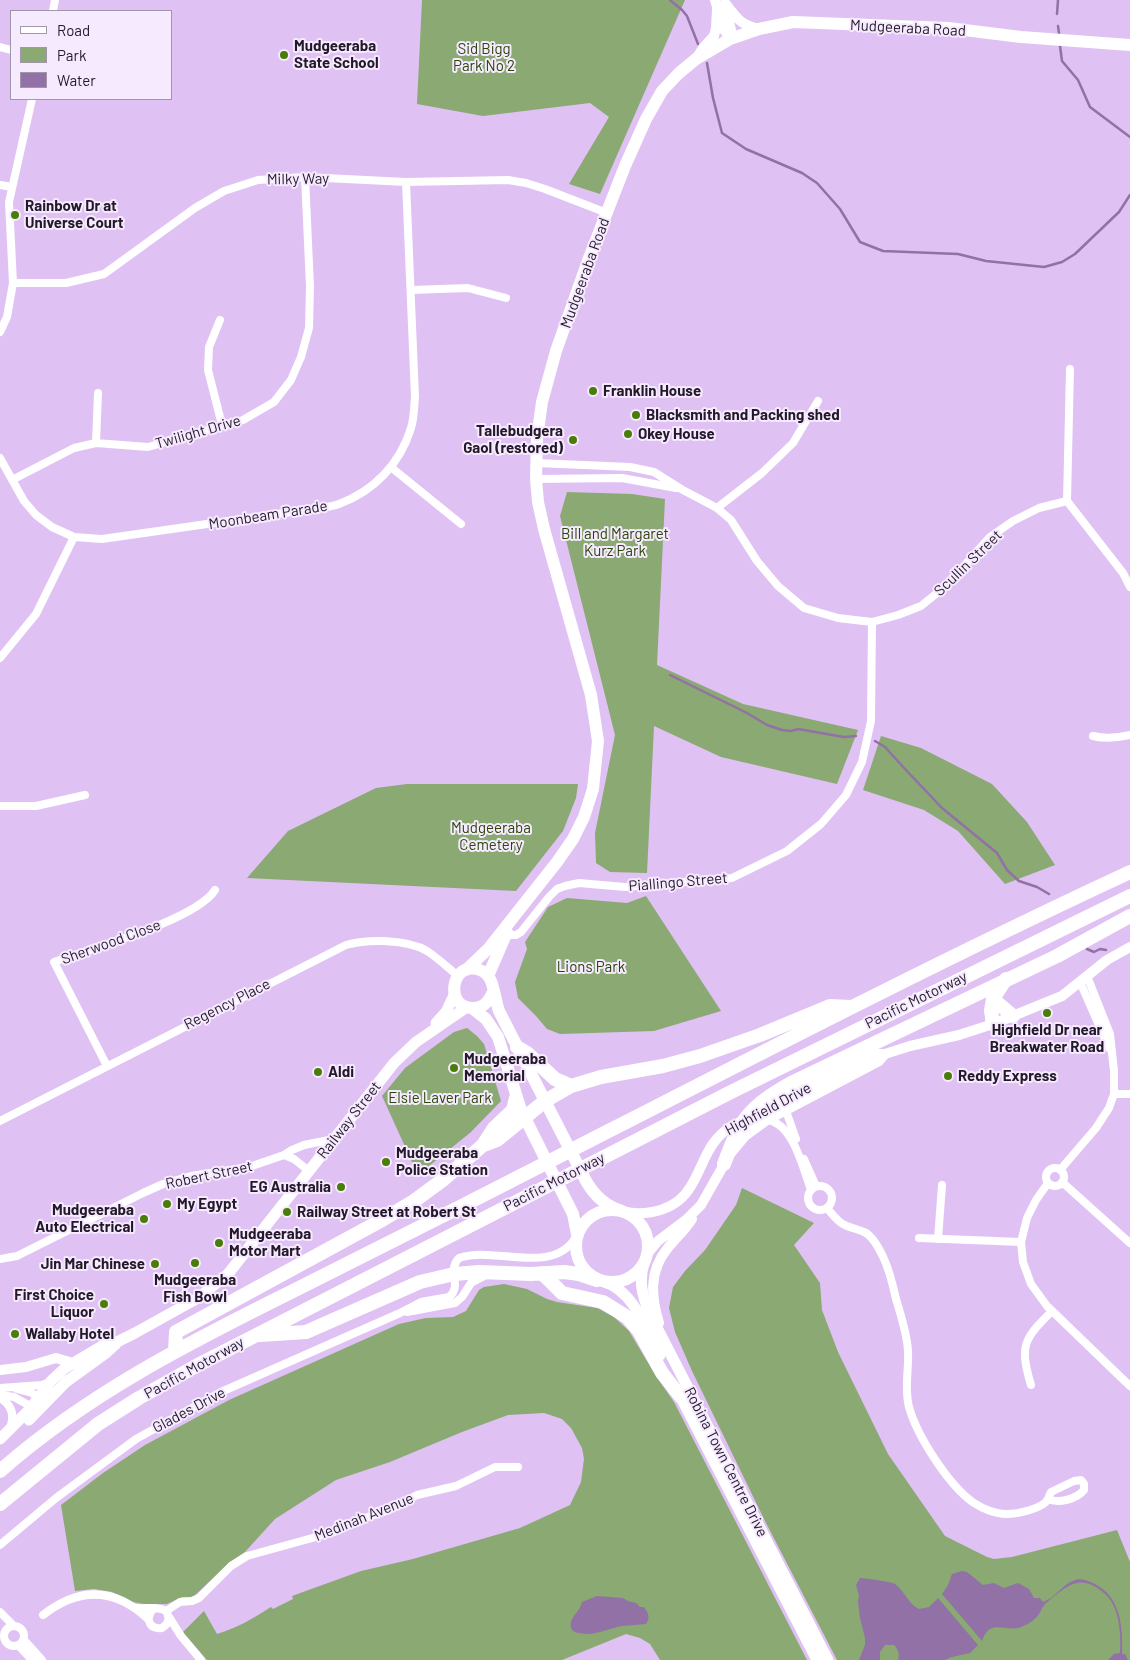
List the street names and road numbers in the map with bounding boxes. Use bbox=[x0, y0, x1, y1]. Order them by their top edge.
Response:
street label: Mudgeeraba Road bbox=[850, 16, 966, 40]
street label: Milky Way bbox=[267, 169, 329, 189]
street label: Mudgeeraba Road bbox=[557, 215, 613, 331]
street label: Twilight Drive bbox=[153, 411, 243, 453]
street label: Moonbeam Parade bbox=[207, 497, 329, 533]
street label: Scullin Street bbox=[930, 526, 1006, 600]
street label: Piallingo Street bbox=[628, 869, 728, 895]
street label: Sherwood Close bbox=[59, 916, 163, 968]
street label: Pacific Motorway bbox=[862, 968, 970, 1032]
street label: Regency Place bbox=[181, 975, 273, 1033]
street label: Railway Street bbox=[313, 1078, 385, 1162]
street label: Highfield Drive bbox=[722, 1079, 814, 1139]
street label: Pacific Motorway bbox=[500, 1149, 608, 1215]
street label: Robert Street bbox=[164, 1157, 254, 1193]
street label: Pacific Motorway bbox=[141, 1333, 247, 1403]
street label: Glades Drive bbox=[149, 1383, 229, 1437]
street label: Robina Town Centre Drive bbox=[680, 1384, 772, 1540]
street label: Medinah Avenue bbox=[312, 1489, 416, 1545]

